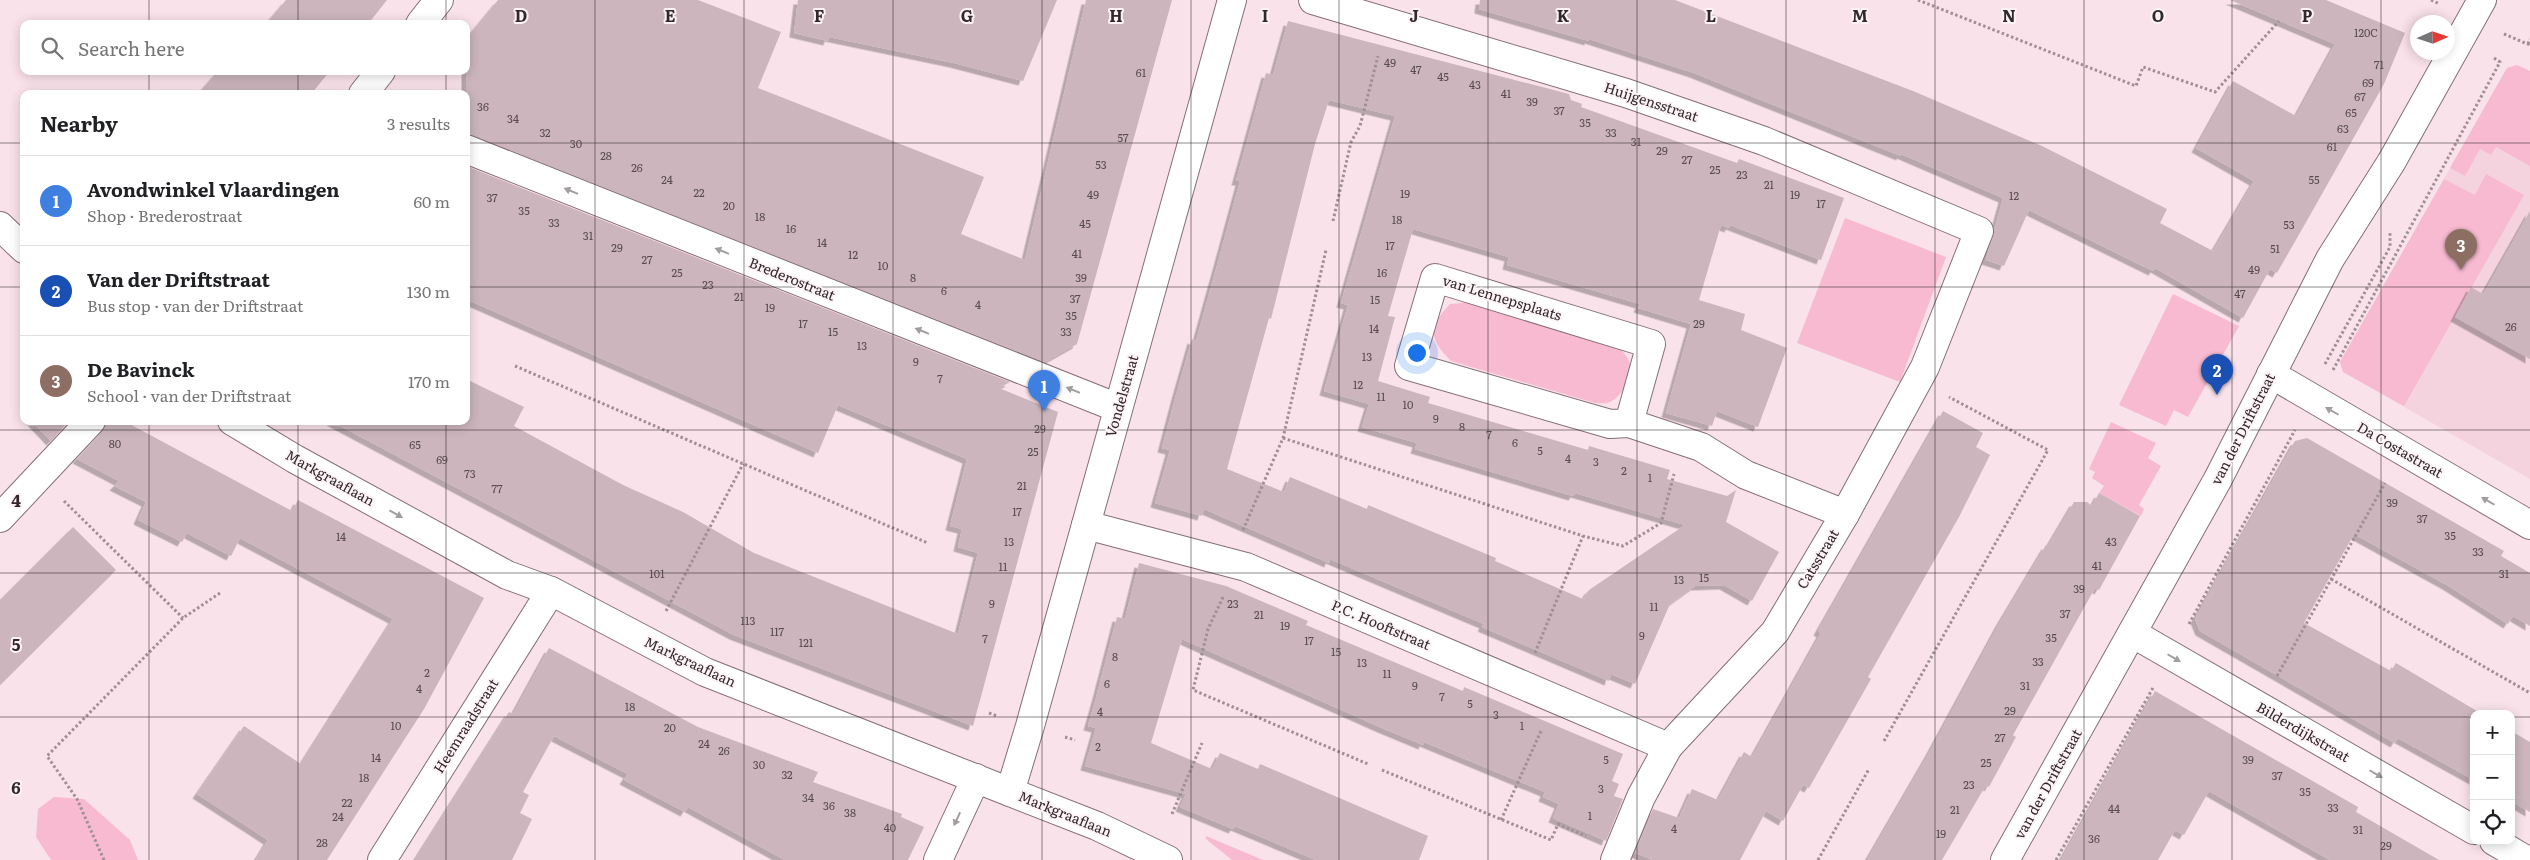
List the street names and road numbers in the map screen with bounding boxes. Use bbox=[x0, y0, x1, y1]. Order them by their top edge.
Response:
street label: Huijgensstraat bbox=[1602, 76, 1701, 126]
street label: Brederostraat bbox=[746, 252, 839, 305]
street label: van Lennepsplaats bbox=[1440, 269, 1564, 325]
street label: Vondelstraat bbox=[1100, 352, 1142, 439]
street label: van der Driftstraat bbox=[2205, 369, 2279, 488]
street label: Da Costastraat bbox=[2354, 416, 2448, 482]
street label: Markgraaflaan bbox=[282, 444, 379, 510]
street label: Catsstraat bbox=[1791, 524, 1843, 592]
street label: P.C. Hooftstraat bbox=[1329, 594, 1434, 654]
street label: Markgraaflaan bbox=[641, 631, 740, 691]
street label: Heemraadstraat bbox=[428, 674, 502, 777]
street label: Bilderdijkstraat bbox=[2253, 696, 2354, 766]
street label: van der Driftstraat bbox=[2008, 724, 2086, 842]
street label: Markgraaflaan bbox=[1016, 785, 1115, 841]

